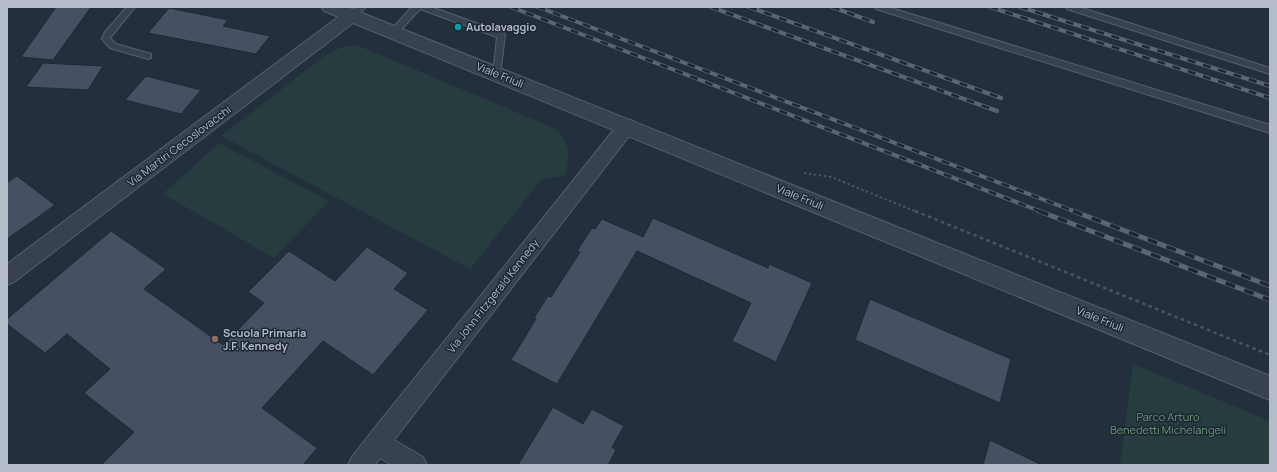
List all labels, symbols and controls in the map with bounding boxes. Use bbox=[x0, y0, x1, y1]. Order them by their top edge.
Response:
place label: Autolavaggio bbox=[466, 19, 536, 34]
marker: Autolavaggio bbox=[453, 22, 463, 32]
street label: Viale Friuli bbox=[474, 58, 526, 91]
street label: Via Martiri Cecoslovacchi bbox=[124, 102, 234, 190]
street label: Viale Friuli bbox=[774, 180, 826, 213]
street label: Via John Fitzgerald Kennedy bbox=[443, 235, 542, 356]
street label: Viale Friuli bbox=[1074, 302, 1126, 335]
place label: Scuola Primaria J.F. Kennedy bbox=[223, 325, 306, 353]
marker: Scuola Primaria J.F. Kennedy bbox=[210, 334, 220, 344]
park label: Parco Arturo Benedetti Michelangeli bbox=[1110, 409, 1226, 437]

